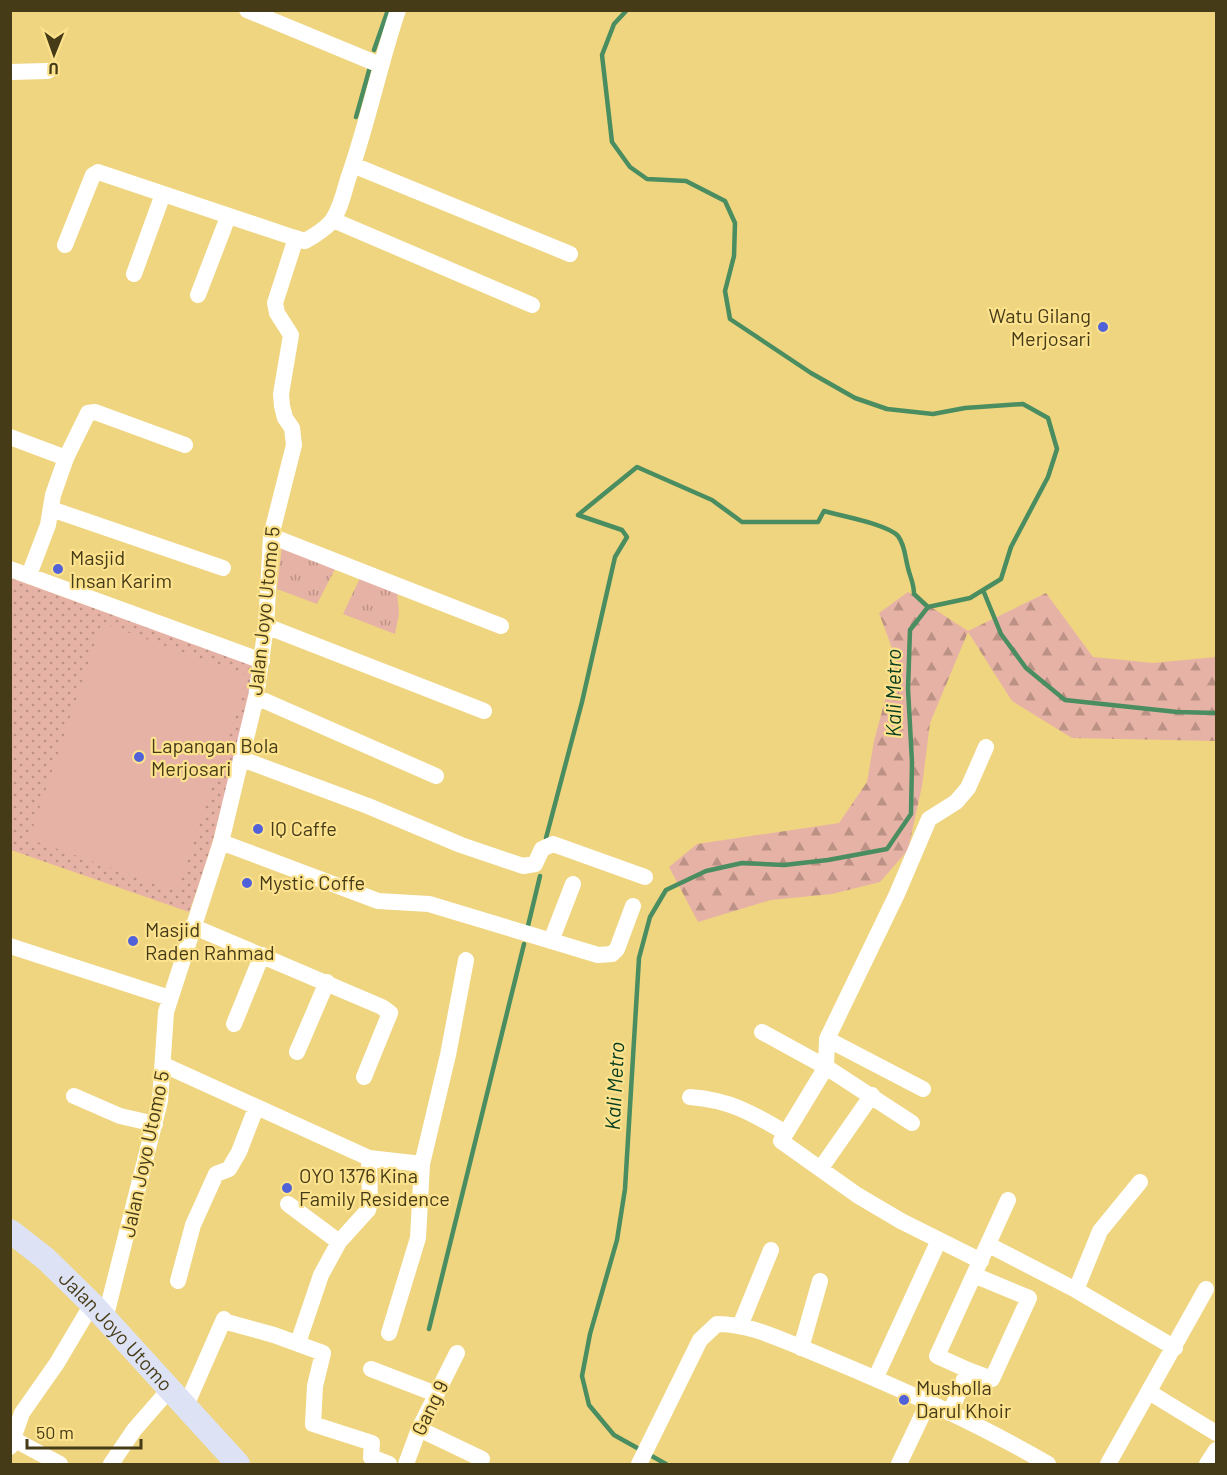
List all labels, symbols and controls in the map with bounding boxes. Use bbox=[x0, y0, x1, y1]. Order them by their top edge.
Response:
north arrow bbox=[24, 24, 84, 84]
text: U bbox=[49, 60, 59, 79]
place label: Watu Gilang Merjosari bbox=[989, 303, 1091, 350]
marker: Watu Gilang Merjosari bbox=[1096, 320, 1110, 334]
street label: Jalan Joyo Utomo 5 bbox=[242, 525, 284, 696]
place label: Masjid Insan Karim bbox=[70, 545, 172, 592]
marker: Masjid Insan Karim bbox=[51, 562, 65, 576]
water label: Kali Metro bbox=[880, 649, 905, 737]
place label: Lapangan Bola Merjosari bbox=[151, 733, 279, 780]
marker: Lapangan Bola Merjosari bbox=[132, 750, 146, 764]
place label: IQ Caffe bbox=[270, 816, 337, 840]
marker: IQ Caffe bbox=[251, 822, 265, 836]
place label: Mystic Coffe bbox=[259, 870, 365, 894]
marker: Mystic Coffe bbox=[240, 876, 254, 890]
place label: Masjid Raden Rahmad bbox=[145, 917, 275, 964]
marker: Masjid Raden Rahmad bbox=[126, 934, 140, 948]
water label: Kali Metro bbox=[599, 1041, 628, 1131]
street label: Jalan Joyo Utomo 5 bbox=[115, 1068, 173, 1239]
place label: OYO 1376 Kina Family Residence bbox=[299, 1163, 450, 1210]
marker: OYO 1376 Kina Family Residence bbox=[280, 1181, 294, 1195]
street label: Jalan Joyo Utomo bbox=[55, 1266, 178, 1395]
place label: Musholla Darul Khoir bbox=[916, 1375, 1011, 1422]
street label: Gang 9 bbox=[406, 1376, 453, 1439]
marker: Musholla Darul Khoir bbox=[897, 1393, 911, 1407]
scale bar bbox=[27, 1412, 141, 1450]
text: 50 m bbox=[36, 1421, 74, 1443]

